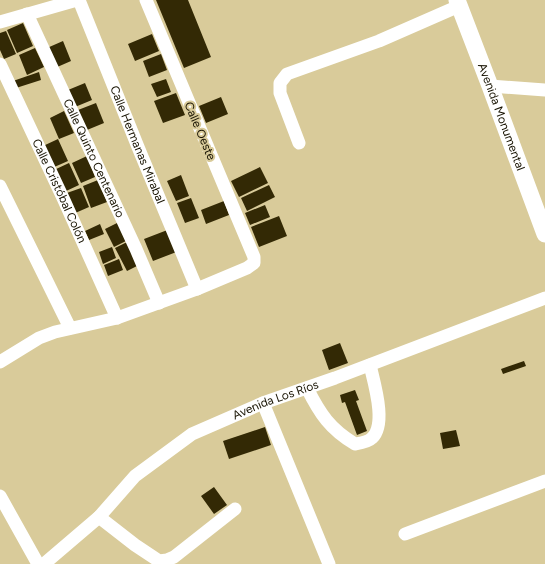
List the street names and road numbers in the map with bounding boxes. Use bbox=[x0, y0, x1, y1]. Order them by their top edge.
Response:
street label: Avenida Monumental bbox=[475, 61, 528, 173]
street label: Calle Hermanas Mirabal bbox=[107, 84, 168, 206]
street label: Calle Quinto Centenario bbox=[60, 97, 127, 220]
street label: Calle Oeste bbox=[181, 100, 219, 163]
street label: Calle Cristóbal Colón bbox=[29, 137, 89, 245]
street label: Avenida Los Ríos bbox=[230, 377, 321, 422]

